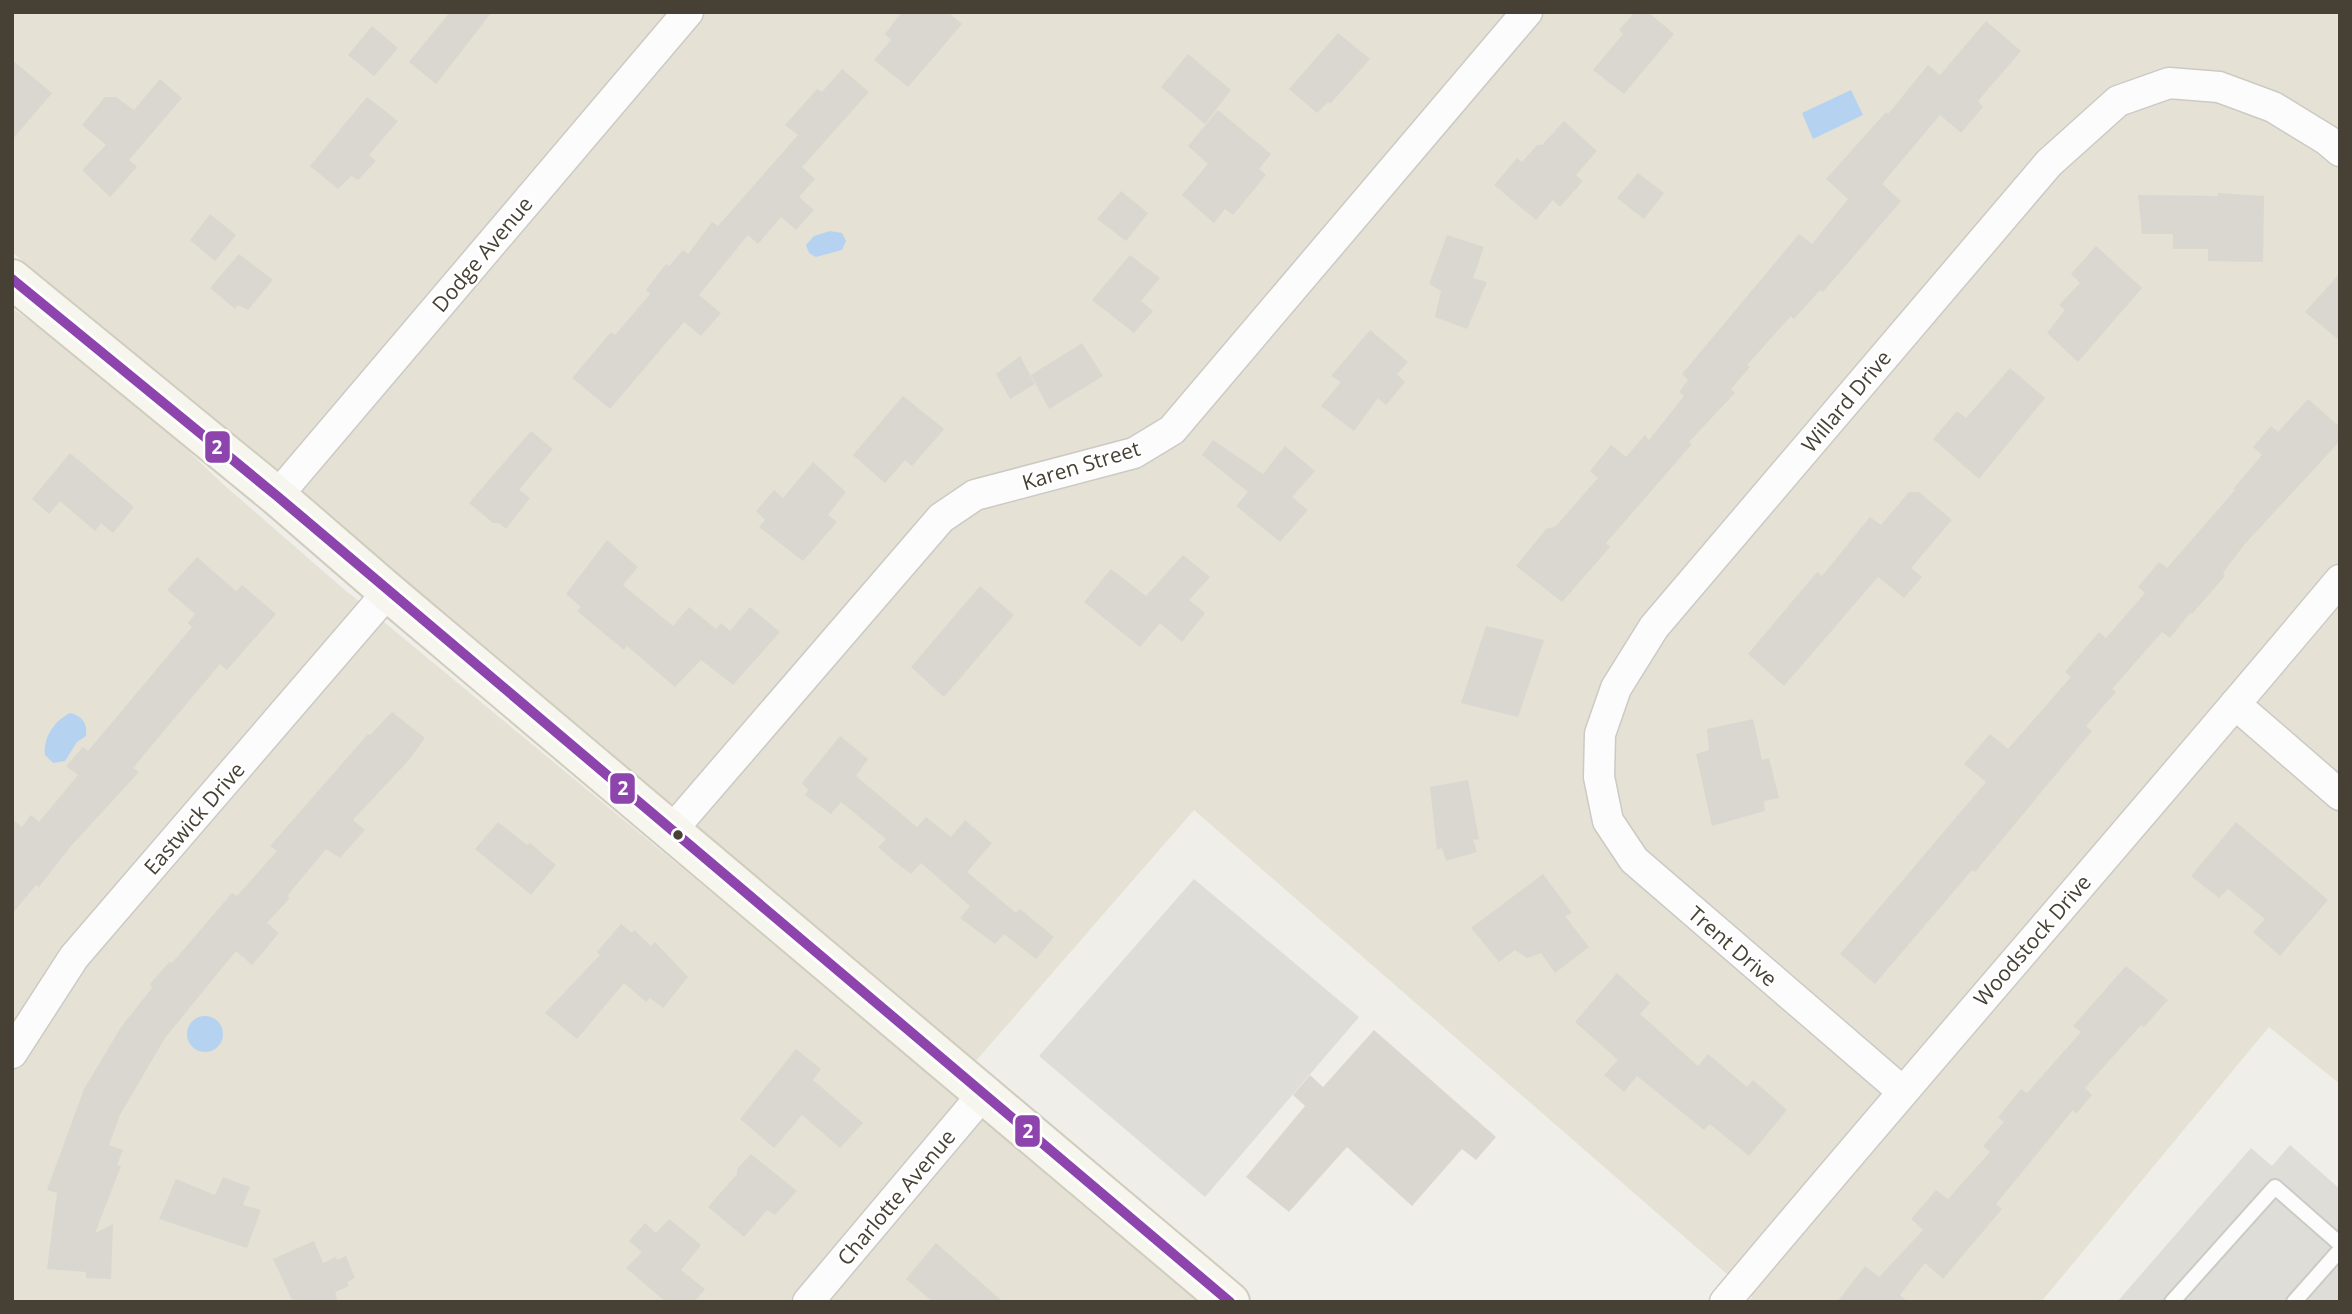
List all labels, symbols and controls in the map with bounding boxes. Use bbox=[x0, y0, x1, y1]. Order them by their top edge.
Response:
street label: Dodge Avenue bbox=[425, 190, 539, 318]
street label: Willard Drive bbox=[1795, 344, 1897, 458]
line badge: 2 bbox=[204, 430, 231, 464]
text: 2 bbox=[212, 434, 223, 460]
street label: Karen Street bbox=[1019, 434, 1143, 496]
street label: Eastwick Drive bbox=[137, 756, 251, 880]
line badge: 2 bbox=[609, 772, 636, 805]
text: 2 bbox=[618, 775, 629, 801]
unlabelled marker bbox=[671, 828, 685, 842]
street label: Woodstock Drive bbox=[1967, 868, 2097, 1012]
street label: Trent Drive bbox=[1683, 900, 1783, 992]
line badge: 2 bbox=[1014, 1114, 1041, 1148]
text: 2 bbox=[1023, 1118, 1034, 1144]
street label: Charlotte Avenue bbox=[831, 1123, 961, 1271]

